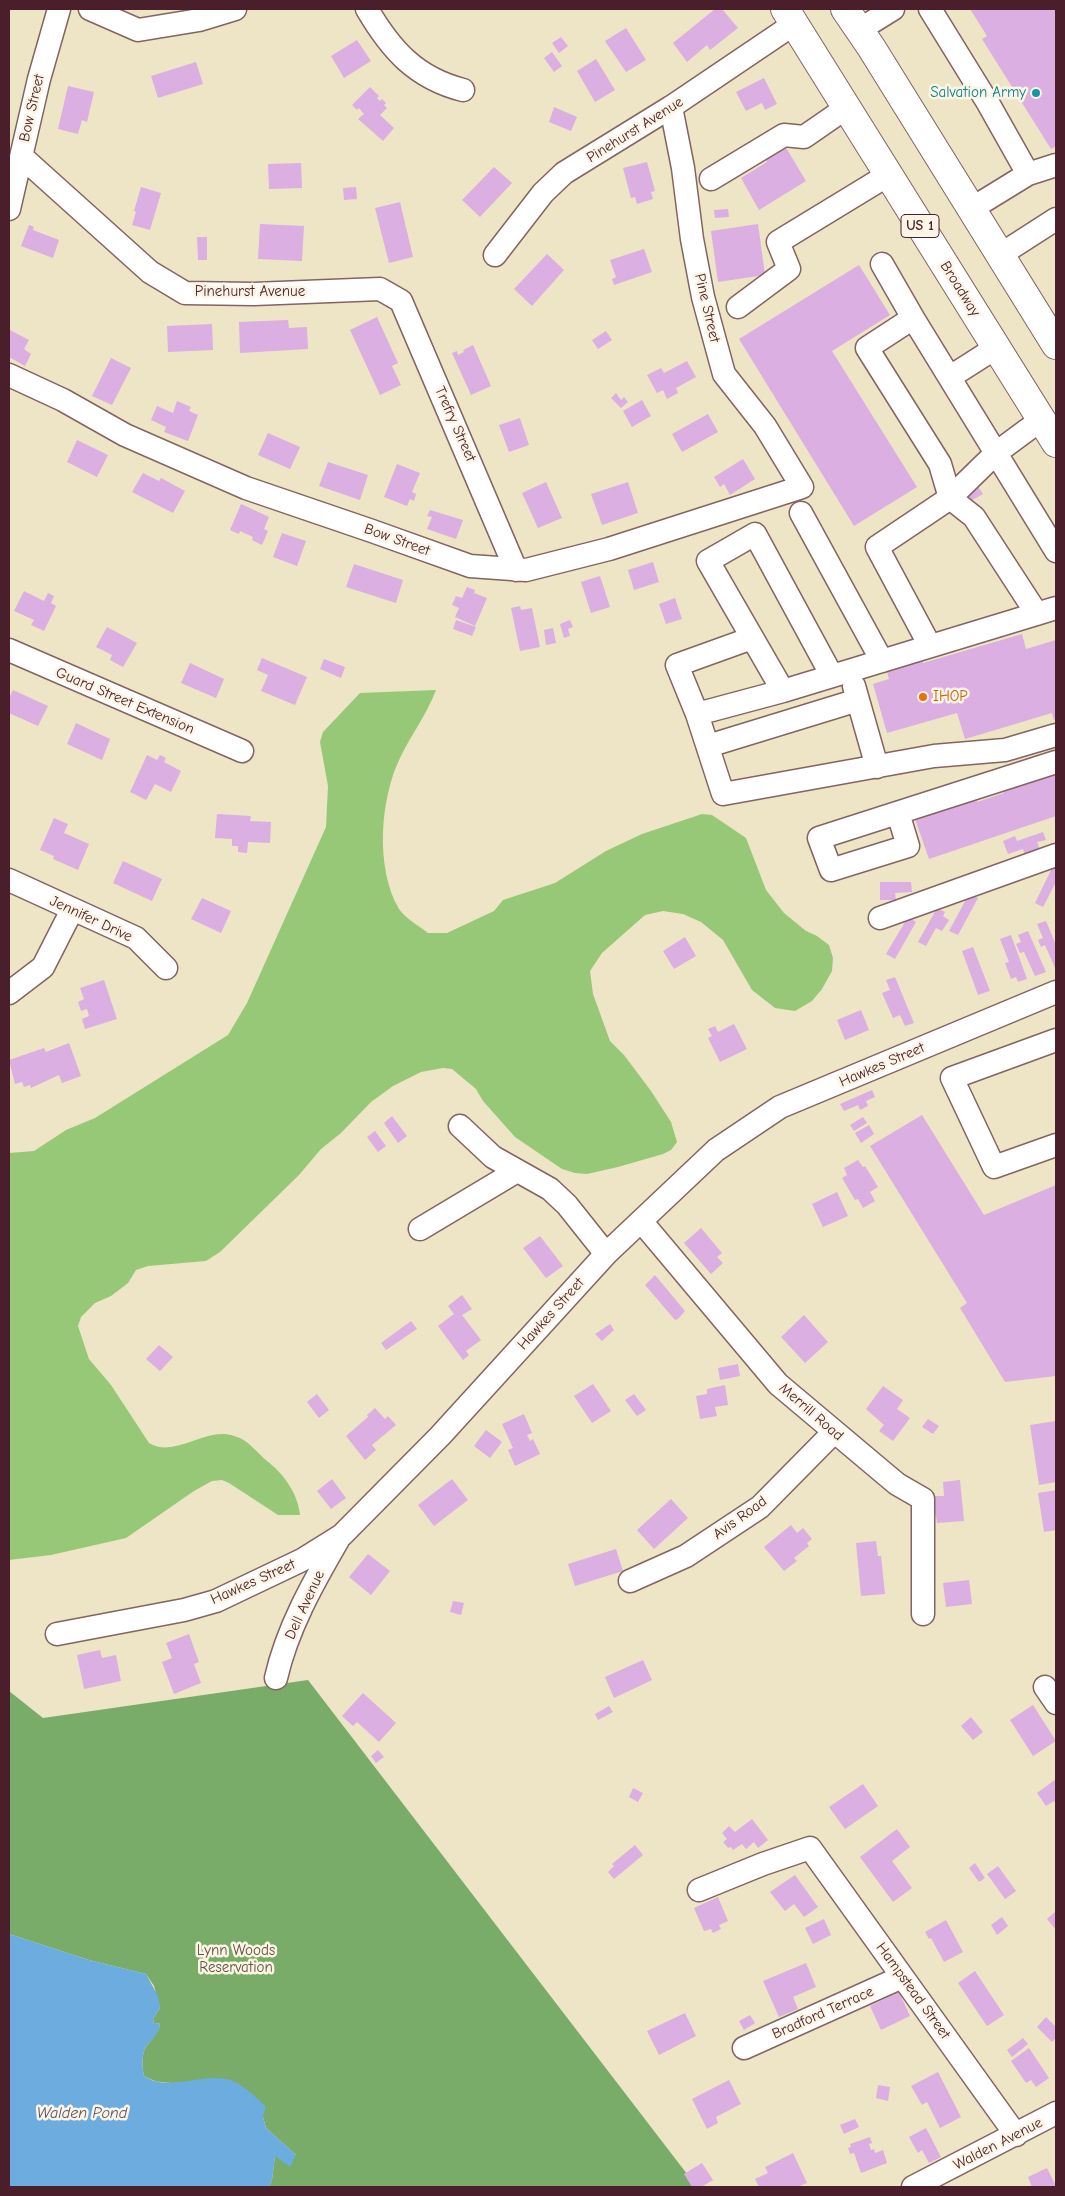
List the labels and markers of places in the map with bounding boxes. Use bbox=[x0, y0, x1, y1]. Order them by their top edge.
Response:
place label: Salvation Army bbox=[930, 84, 1026, 102]
marker: Salvation Army bbox=[1030, 87, 1042, 99]
place label: IHOP bbox=[933, 688, 968, 706]
marker: IHOP bbox=[917, 691, 929, 703]

